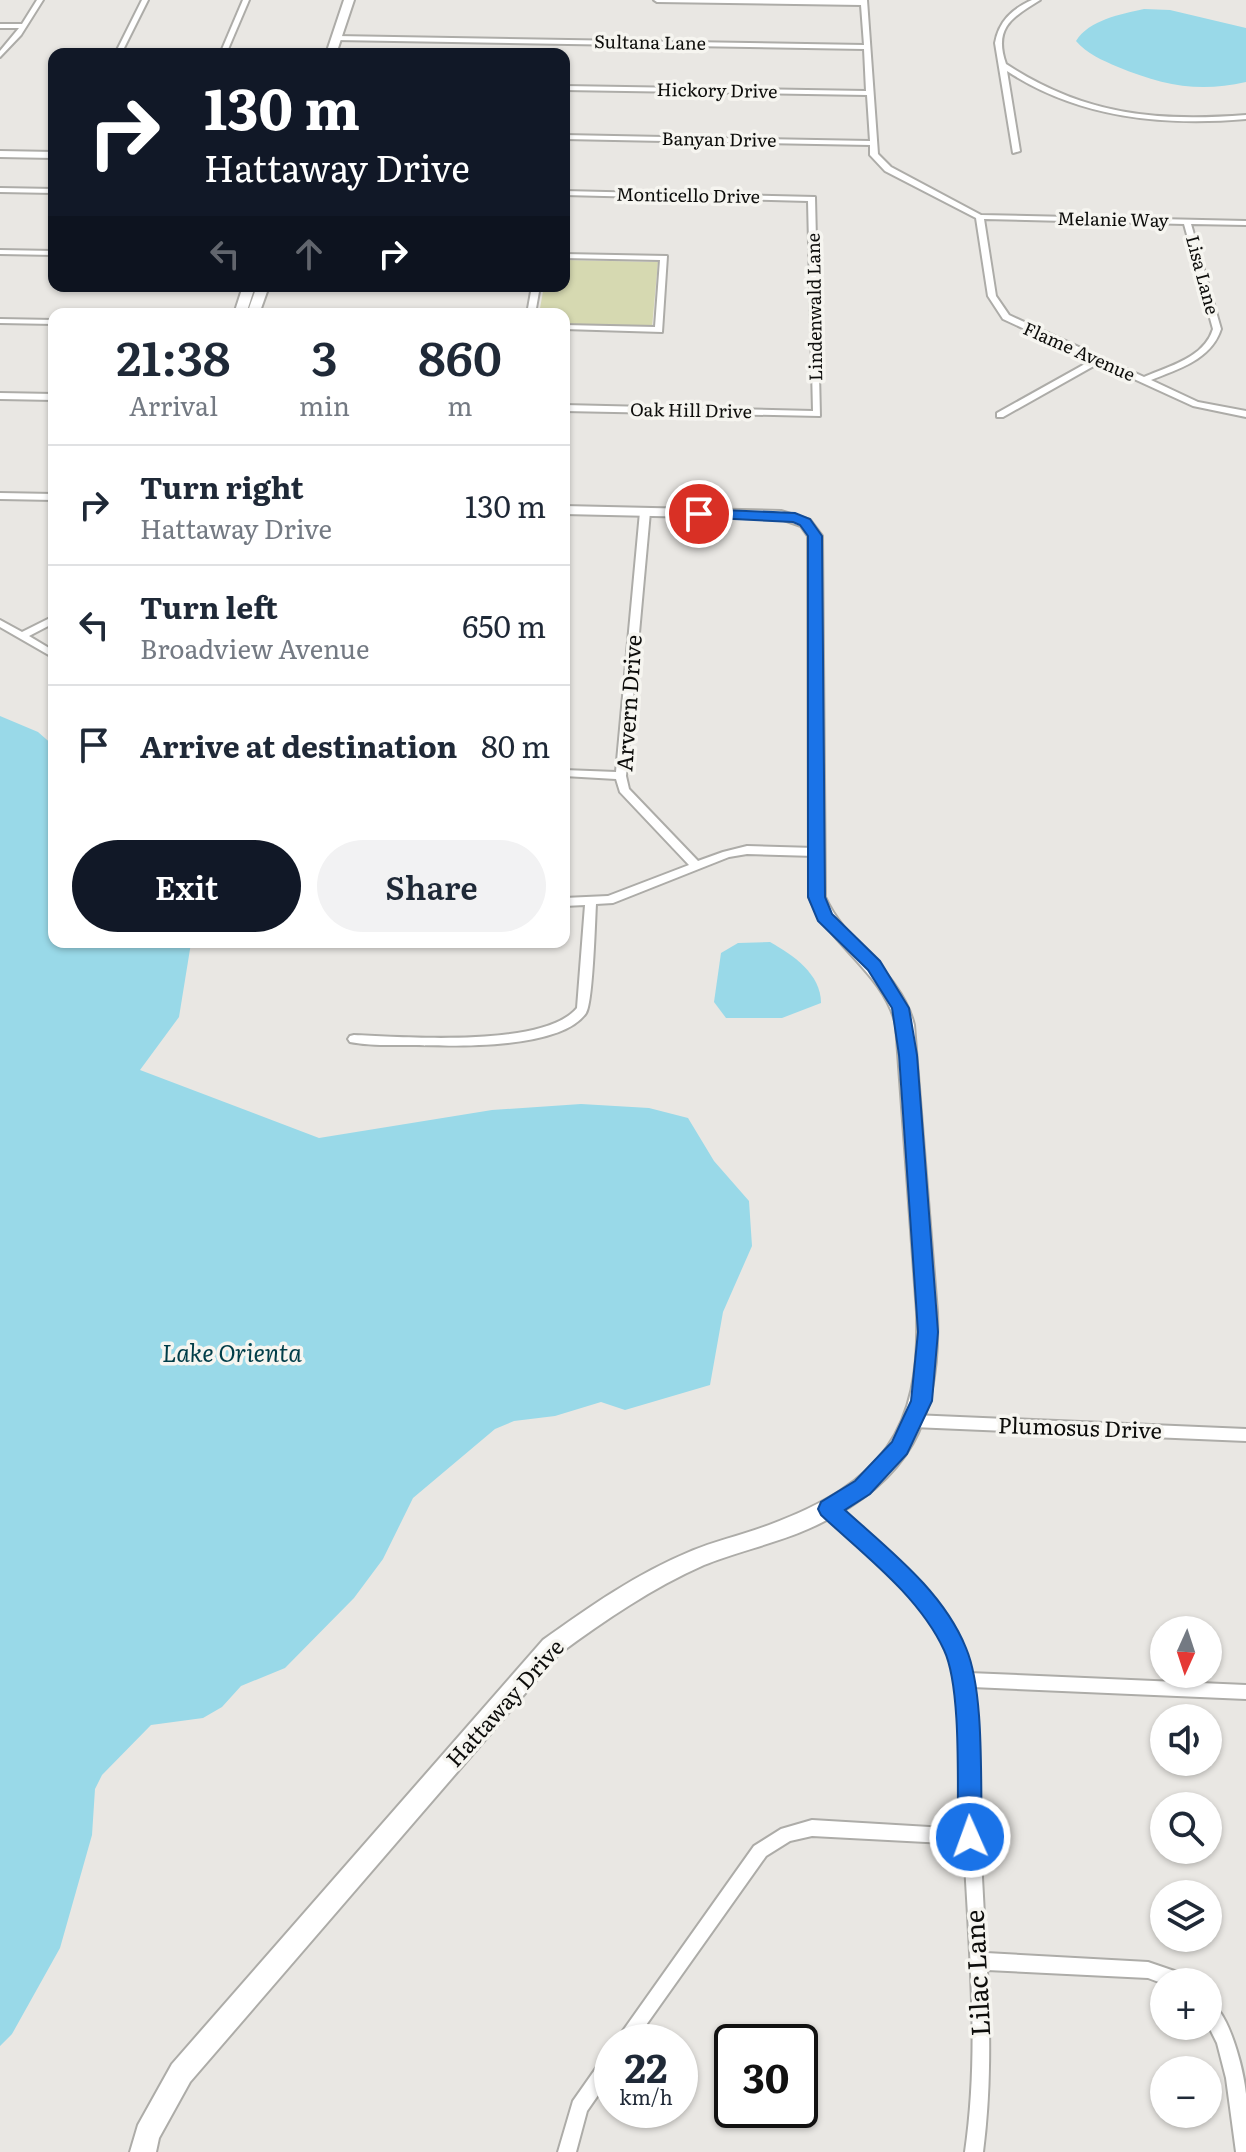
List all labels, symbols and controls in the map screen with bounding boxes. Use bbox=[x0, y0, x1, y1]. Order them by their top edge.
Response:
street label: Sultana Lane bbox=[594, 27, 706, 56]
text: 130 m bbox=[204, 64, 360, 147]
street label: Hickory Drive bbox=[656, 75, 778, 104]
icon: right bbox=[72, 80, 176, 184]
street label: Banyan Drive bbox=[661, 124, 777, 153]
text: Hattaway Drive bbox=[204, 140, 470, 193]
street label: Monticello Drive bbox=[616, 180, 760, 209]
street label: Melanie Way bbox=[1057, 204, 1170, 233]
icon: left bbox=[203, 232, 247, 276]
icon: ahead bbox=[287, 232, 331, 276]
icon: right bbox=[371, 232, 415, 276]
street label: Lisa Lane bbox=[1180, 232, 1227, 317]
street label: Lindenwald Lane bbox=[799, 233, 828, 381]
street label: Flame Avenue bbox=[1019, 314, 1140, 387]
text: 21:38 bbox=[116, 320, 231, 391]
text: 3 bbox=[311, 320, 338, 391]
text: 860 bbox=[418, 320, 502, 391]
text: Arrival bbox=[129, 385, 218, 424]
text: min bbox=[299, 385, 350, 424]
text: m bbox=[447, 385, 473, 424]
street label: Oak Hill Drive bbox=[630, 395, 752, 424]
text: Turn right bbox=[140, 464, 304, 508]
pin bbox=[665, 480, 733, 548]
icon: right bbox=[72, 483, 116, 527]
text: 130 m bbox=[465, 483, 546, 527]
icon: arrive bbox=[677, 492, 721, 536]
text: Hattaway Drive bbox=[140, 508, 332, 547]
text: Turn left bbox=[140, 584, 278, 628]
icon: left bbox=[72, 603, 116, 647]
text: 650 m bbox=[462, 603, 546, 647]
text: Broadview Avenue bbox=[140, 628, 369, 667]
street label: Arvern Drive bbox=[606, 633, 649, 772]
icon: arrive bbox=[72, 723, 116, 767]
text: Arrive at destination bbox=[140, 723, 457, 767]
text: 80 m bbox=[481, 723, 550, 767]
button: Exit bbox=[72, 840, 301, 932]
button: Share bbox=[317, 840, 546, 932]
water label: Lake Orienta bbox=[162, 1334, 302, 1369]
street label: Plumosus Drive bbox=[998, 1407, 1163, 1446]
north arrow bbox=[1150, 1616, 1222, 1688]
map controls bbox=[1150, 1616, 1222, 2128]
street label: Hattaway Drive bbox=[437, 1631, 571, 1773]
button: sound bbox=[1150, 1704, 1222, 1776]
button: search bbox=[1150, 1792, 1222, 1864]
position arrow bbox=[928, 1795, 1012, 1879]
button: layers bbox=[1150, 1880, 1222, 1952]
street label: Lilac Lane bbox=[953, 1909, 998, 2037]
button: + bbox=[1150, 1968, 1222, 2040]
speed limit sign: 30 bbox=[714, 2024, 818, 2128]
text: 22 bbox=[625, 2036, 667, 2095]
button: − bbox=[1150, 2056, 1222, 2128]
text: km/h bbox=[619, 2081, 673, 2111]

